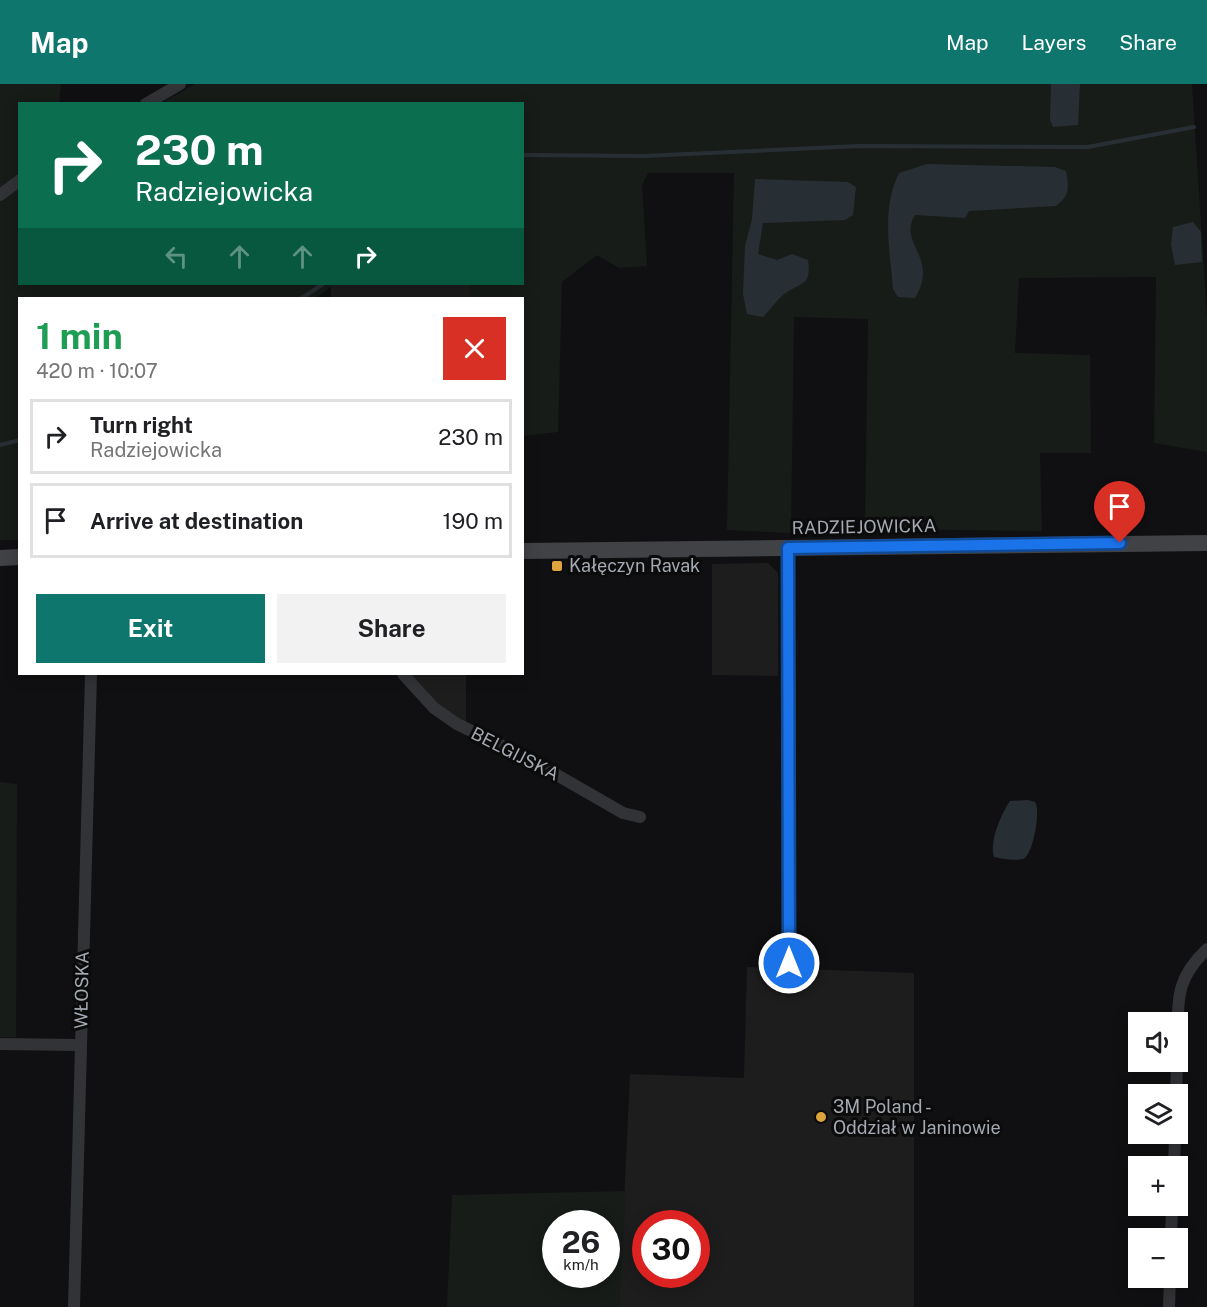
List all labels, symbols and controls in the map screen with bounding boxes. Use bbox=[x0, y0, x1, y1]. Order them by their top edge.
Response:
text: Map bbox=[30, 26, 89, 59]
text: Map bbox=[946, 30, 989, 55]
text: Layers bbox=[1022, 30, 1086, 55]
text: Share bbox=[1119, 30, 1177, 55]
text: 230 m bbox=[135, 125, 264, 174]
icon: right bbox=[36, 126, 114, 204]
text: Radziejowicka bbox=[135, 175, 313, 207]
icon: left bbox=[160, 240, 193, 273]
icon: ahead bbox=[223, 240, 256, 273]
icon: ahead bbox=[286, 240, 319, 273]
icon: right bbox=[349, 240, 382, 273]
text: 1 min bbox=[36, 315, 123, 357]
button: close bbox=[443, 317, 506, 380]
text: 420 m · 10:07 bbox=[36, 359, 158, 383]
text: Turn right bbox=[90, 412, 193, 438]
icon: right bbox=[39, 420, 72, 453]
text: 230 m bbox=[438, 424, 503, 450]
text: Radziejowicka bbox=[90, 438, 222, 462]
pin bbox=[1094, 481, 1145, 543]
icon: arrive bbox=[1103, 490, 1136, 523]
icon: arrive bbox=[39, 504, 72, 537]
text: Arrive at destination bbox=[90, 508, 303, 534]
text: 190 m bbox=[443, 508, 503, 534]
street label: RADZIEJOWICKA bbox=[791, 515, 937, 538]
place label: Kałęczyn Ravak bbox=[569, 555, 700, 576]
marker: Kałęczyn Ravak bbox=[550, 559, 564, 573]
button: Exit bbox=[36, 594, 265, 663]
button: Share bbox=[277, 594, 506, 663]
street label: BELGIJSKA bbox=[468, 722, 563, 785]
position arrow bbox=[757, 931, 821, 995]
street label: WŁOSKA bbox=[70, 951, 93, 1029]
map controls bbox=[1128, 1012, 1188, 1288]
button: sound bbox=[1128, 1012, 1188, 1072]
button: layers bbox=[1128, 1084, 1188, 1144]
place label: 3M Poland - Oddział w Janinowie bbox=[833, 1096, 1001, 1138]
marker: 3M Poland - Oddział w Janinowie bbox=[814, 1110, 828, 1124]
button: + bbox=[1128, 1156, 1188, 1216]
speed limit sign: 30 bbox=[632, 1210, 710, 1288]
text: 26 bbox=[562, 1224, 600, 1260]
button: − bbox=[1128, 1228, 1188, 1288]
text: km/h bbox=[563, 1256, 599, 1273]

